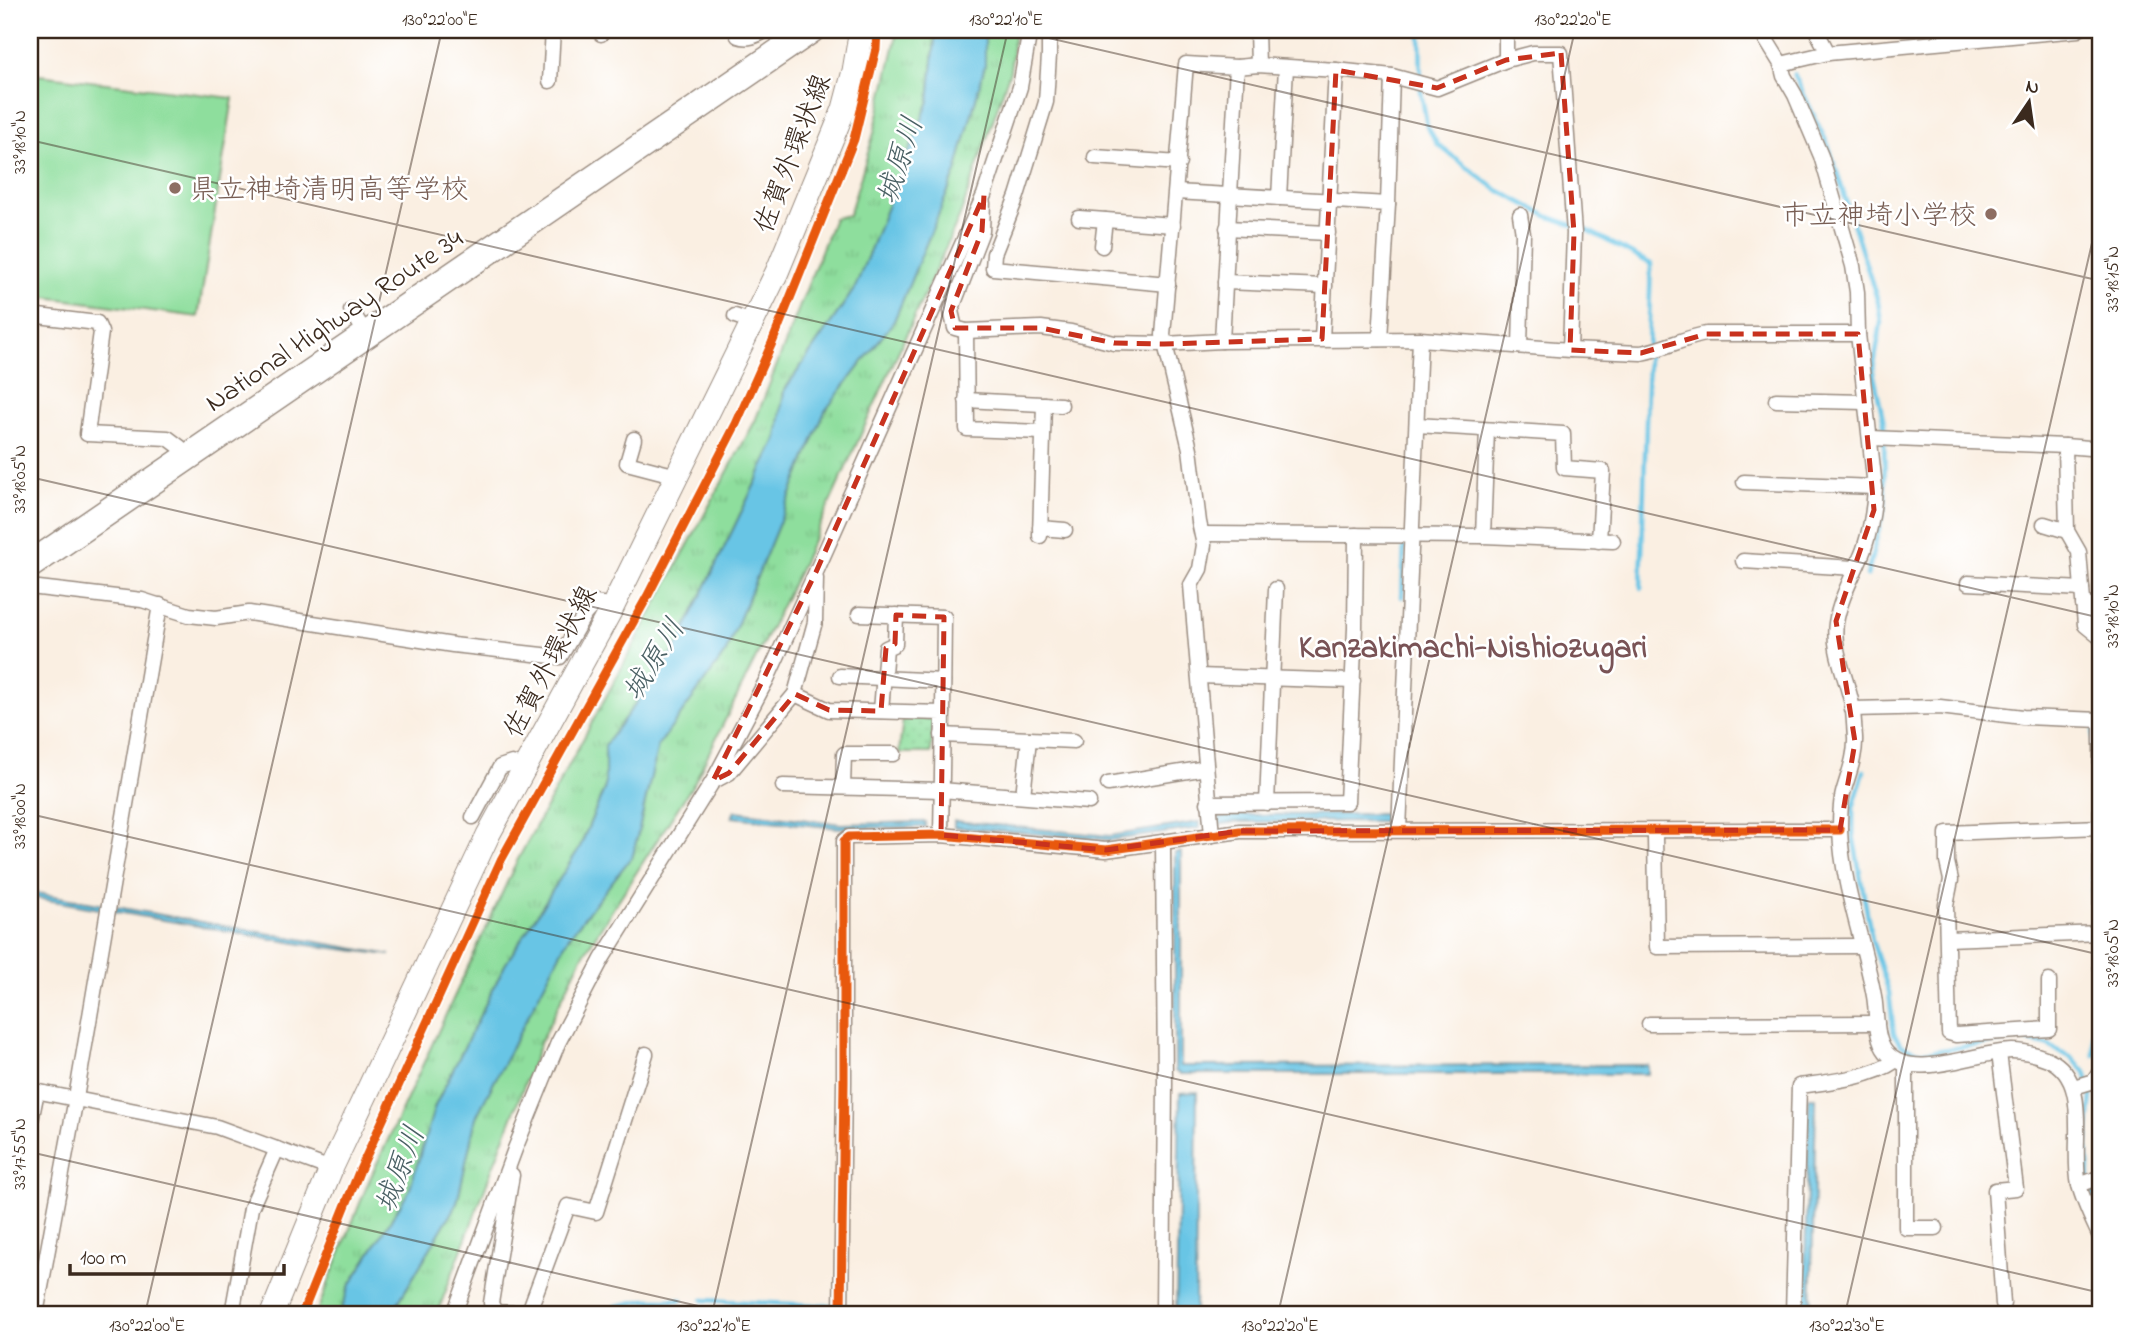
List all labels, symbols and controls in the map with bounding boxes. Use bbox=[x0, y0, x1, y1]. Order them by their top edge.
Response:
text: 130°22'00"E bbox=[402, 8, 478, 34]
text: 130°22'10"E bbox=[969, 8, 1043, 34]
text: 130°22'20"E bbox=[1534, 8, 1612, 34]
north arrow bbox=[1994, 66, 2064, 136]
street label: 佐賀外環状線 bbox=[745, 68, 844, 240]
text: N bbox=[2023, 73, 2042, 103]
text: 33°18'10"N bbox=[8, 110, 34, 174]
water label: 城原川 bbox=[867, 111, 937, 211]
place label: 県立神埼清明高等学校 bbox=[189, 171, 469, 212]
marker: 県立神埼清明高等学校 bbox=[167, 180, 183, 196]
place label: 市立神埼小学校 bbox=[1781, 197, 1977, 238]
marker: 市立神埼小学校 bbox=[1983, 206, 1999, 222]
street label: National Highway Route 34 bbox=[198, 220, 473, 424]
text: 33°18'15"N bbox=[2101, 246, 2127, 312]
text: 33°18'05"N bbox=[8, 445, 34, 513]
street label: 佐賀外環状線 bbox=[495, 579, 610, 746]
text: 33°18'10"N bbox=[2101, 584, 2127, 648]
water label: 城原川 bbox=[613, 611, 698, 710]
district label: Kanzakimachi-Nishiozugari bbox=[1299, 626, 1647, 674]
text: 33°18'00"N bbox=[8, 783, 34, 849]
text: 33°18'05"N bbox=[2101, 919, 2127, 987]
text: 33°17'55"N bbox=[8, 1118, 34, 1190]
water label: 城原川 bbox=[365, 1120, 438, 1220]
scale bar bbox=[70, 1232, 284, 1276]
text: 100 m bbox=[80, 1244, 126, 1274]
text: 130°22'00"E bbox=[109, 1314, 185, 1340]
text: 130°22'10"E bbox=[677, 1314, 751, 1340]
text: 130°22'20"E bbox=[1241, 1314, 1319, 1340]
text: 130°22'30"E bbox=[1809, 1314, 1885, 1340]

